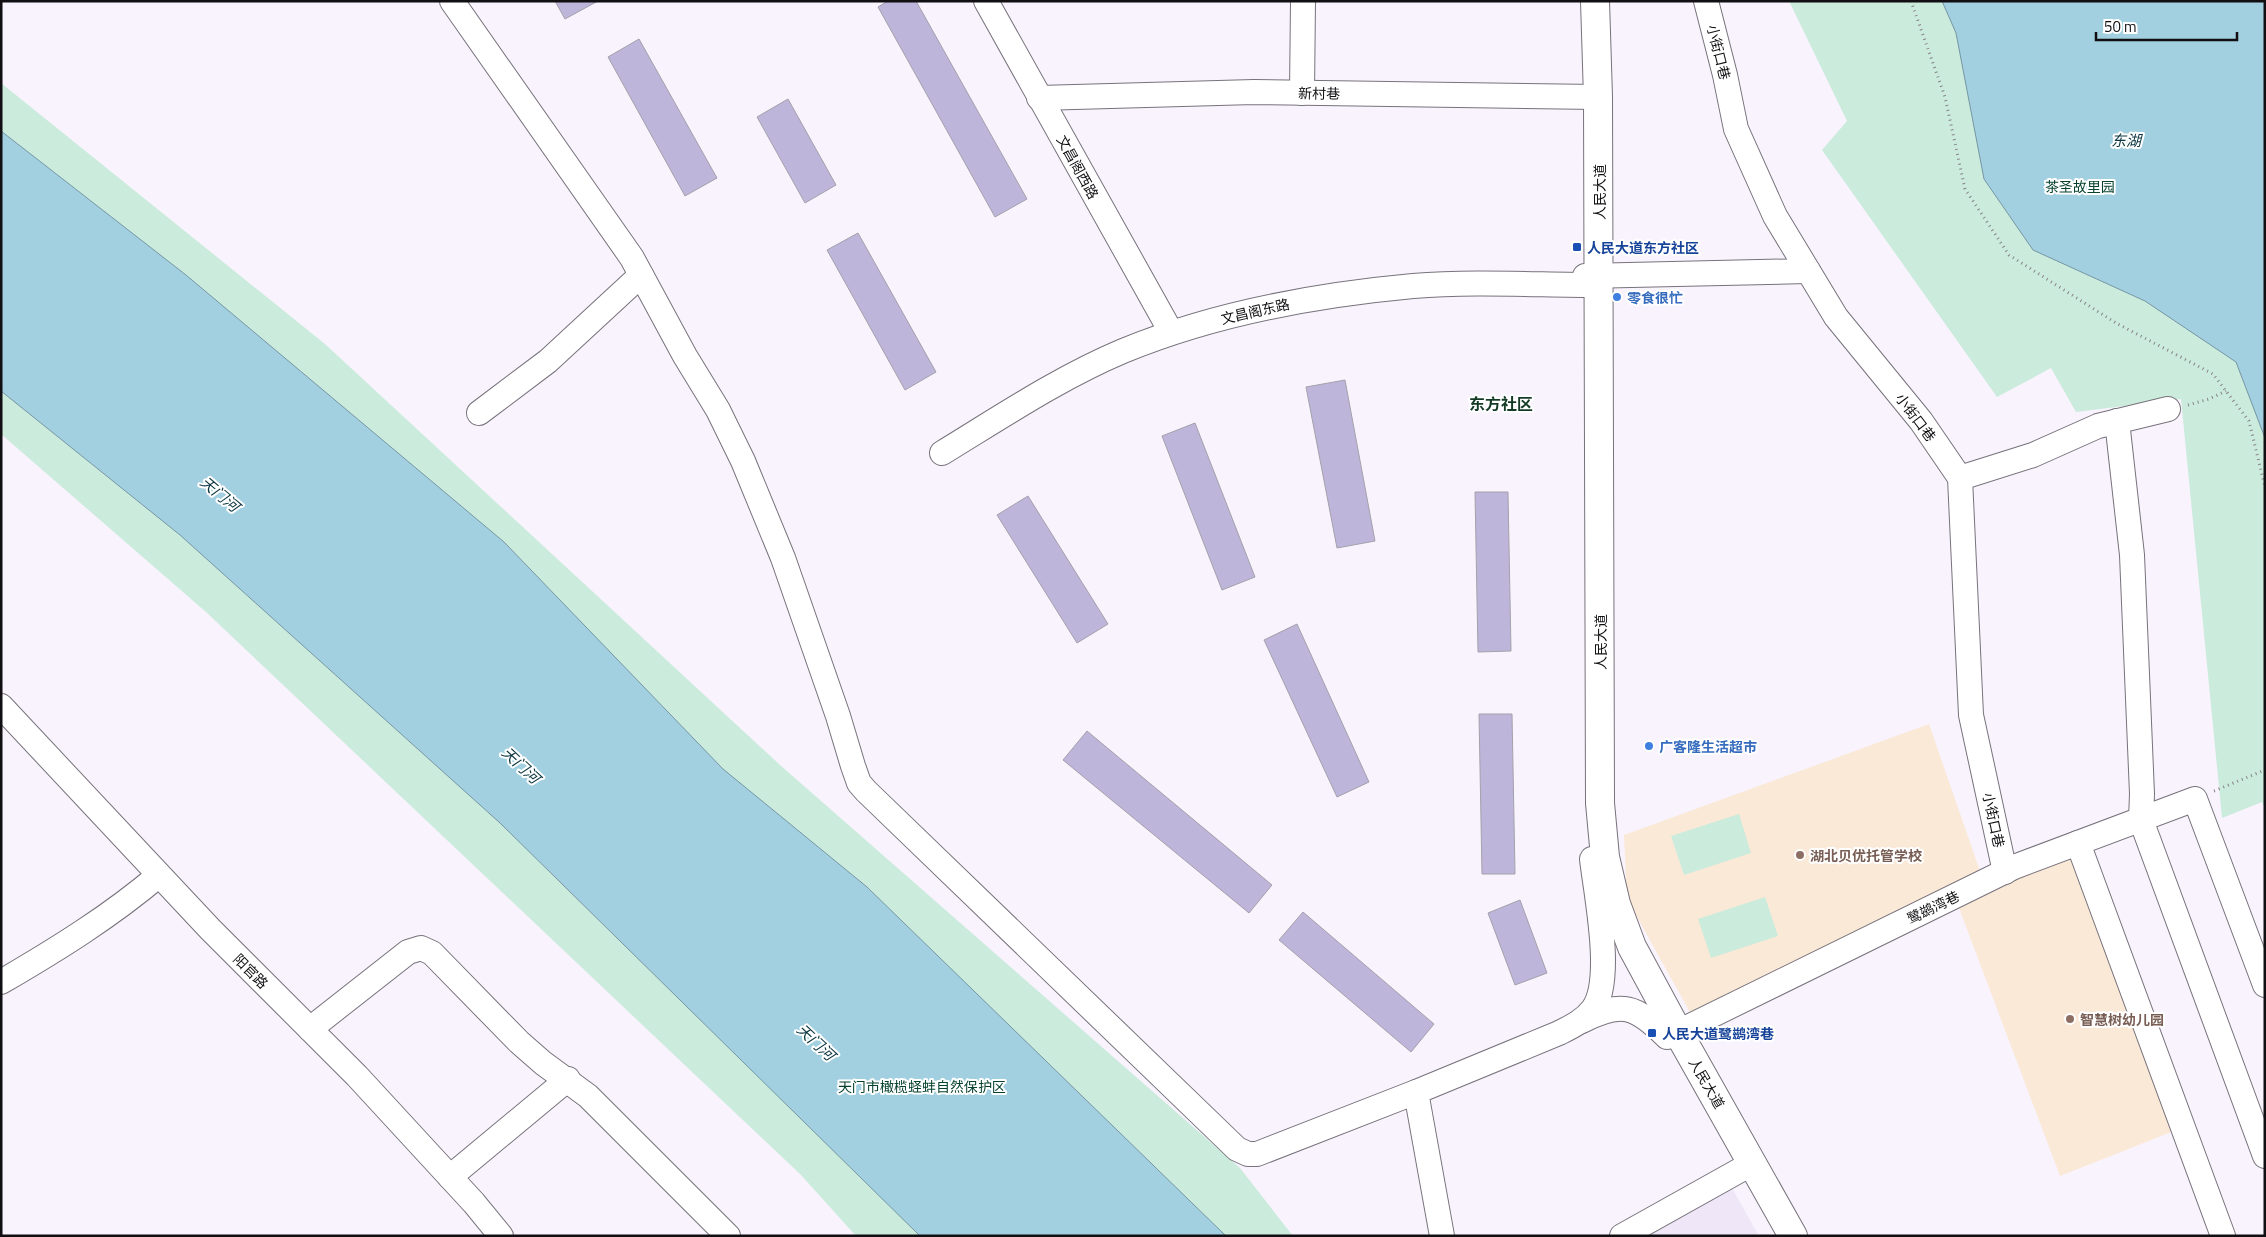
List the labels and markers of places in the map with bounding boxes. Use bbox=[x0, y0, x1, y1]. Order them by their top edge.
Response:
place label: 人民大道东方社区 bbox=[1587, 237, 1699, 258]
marker: 人民大道东方社区 bbox=[1571, 241, 1583, 253]
place label: 零食很忙 bbox=[1627, 287, 1683, 308]
marker: 零食很忙 bbox=[1611, 291, 1623, 303]
place label: 广客隆生活超市 bbox=[1659, 736, 1757, 757]
marker: 广客隆生活超市 bbox=[1643, 740, 1655, 752]
place label: 湖北贝优托管学校 bbox=[1810, 845, 1922, 866]
marker: 湖北贝优托管学校 bbox=[1794, 849, 1806, 861]
place label: 智慧树幼儿园 bbox=[2080, 1009, 2164, 1030]
marker: 智慧树幼儿园 bbox=[2064, 1013, 2076, 1025]
place label: 人民大道鹭鹚湾巷 bbox=[1662, 1023, 1774, 1044]
marker: 人民大道鹭鹚湾巷 bbox=[1646, 1027, 1658, 1039]

